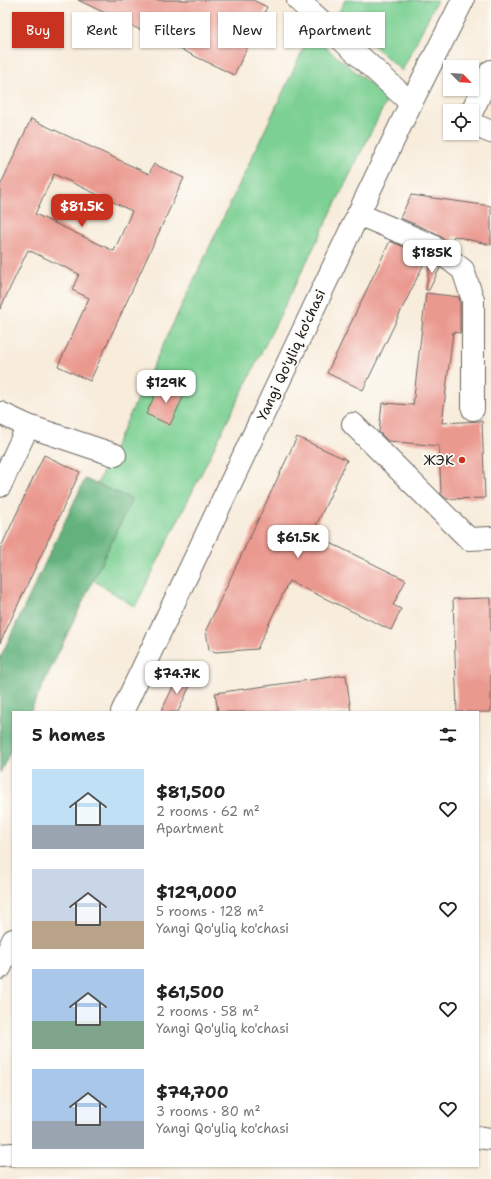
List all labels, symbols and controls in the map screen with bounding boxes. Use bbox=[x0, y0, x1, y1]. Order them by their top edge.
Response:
chip: Buy bbox=[12, 12, 64, 48]
chip: Rent bbox=[72, 12, 132, 48]
chip: Filters bbox=[140, 12, 210, 48]
chip: New bbox=[218, 12, 276, 48]
chip: Apartment bbox=[284, 12, 385, 48]
north arrow bbox=[443, 60, 479, 96]
map controls bbox=[443, 60, 479, 140]
button: locate bbox=[443, 104, 479, 140]
pin: $81.5K bbox=[49, 194, 115, 228]
text: $81.5K bbox=[60, 198, 104, 215]
pin: $185K bbox=[404, 240, 460, 274]
text: $185K bbox=[412, 244, 452, 261]
street label: Yangi Qo'yliq ko'chasi bbox=[253, 286, 329, 424]
pin: $129K bbox=[138, 370, 194, 404]
text: $129K bbox=[146, 374, 186, 391]
place label: ЖЭК bbox=[423, 451, 454, 469]
marker: ЖЭК bbox=[457, 455, 467, 465]
pin: $61.5K bbox=[265, 525, 331, 559]
text: $61.5K bbox=[276, 529, 320, 546]
pin: $74.7K bbox=[144, 661, 210, 695]
text: $74.7K bbox=[154, 665, 200, 682]
text: 5 homes bbox=[32, 724, 105, 746]
icon: filters bbox=[437, 724, 459, 746]
text: $81,500 bbox=[156, 781, 225, 803]
icon: home bbox=[64, 785, 112, 833]
icon: heart bbox=[437, 798, 459, 820]
text: 2 rooms · 62 m² bbox=[156, 803, 260, 820]
text: Apartment bbox=[156, 820, 224, 837]
text: $129,000 bbox=[156, 881, 237, 903]
icon: home bbox=[64, 885, 112, 933]
icon: heart bbox=[437, 898, 459, 920]
text: 5 rooms · 128 m² bbox=[156, 903, 264, 920]
text: Yangi Qo'yliq ko'chasi bbox=[156, 920, 289, 937]
text: $61,500 bbox=[156, 981, 224, 1003]
icon: home bbox=[64, 985, 112, 1033]
icon: heart bbox=[437, 998, 459, 1020]
text: 2 rooms · 58 m² bbox=[156, 1003, 259, 1020]
text: Yangi Qo'yliq ko'chasi bbox=[156, 1020, 289, 1037]
text: $74,700 bbox=[156, 1081, 229, 1103]
icon: home bbox=[64, 1085, 112, 1133]
icon: heart bbox=[437, 1098, 459, 1120]
text: 3 rooms · 80 m² bbox=[156, 1103, 260, 1120]
text: Yangi Qo'yliq ko'chasi bbox=[156, 1120, 289, 1137]

